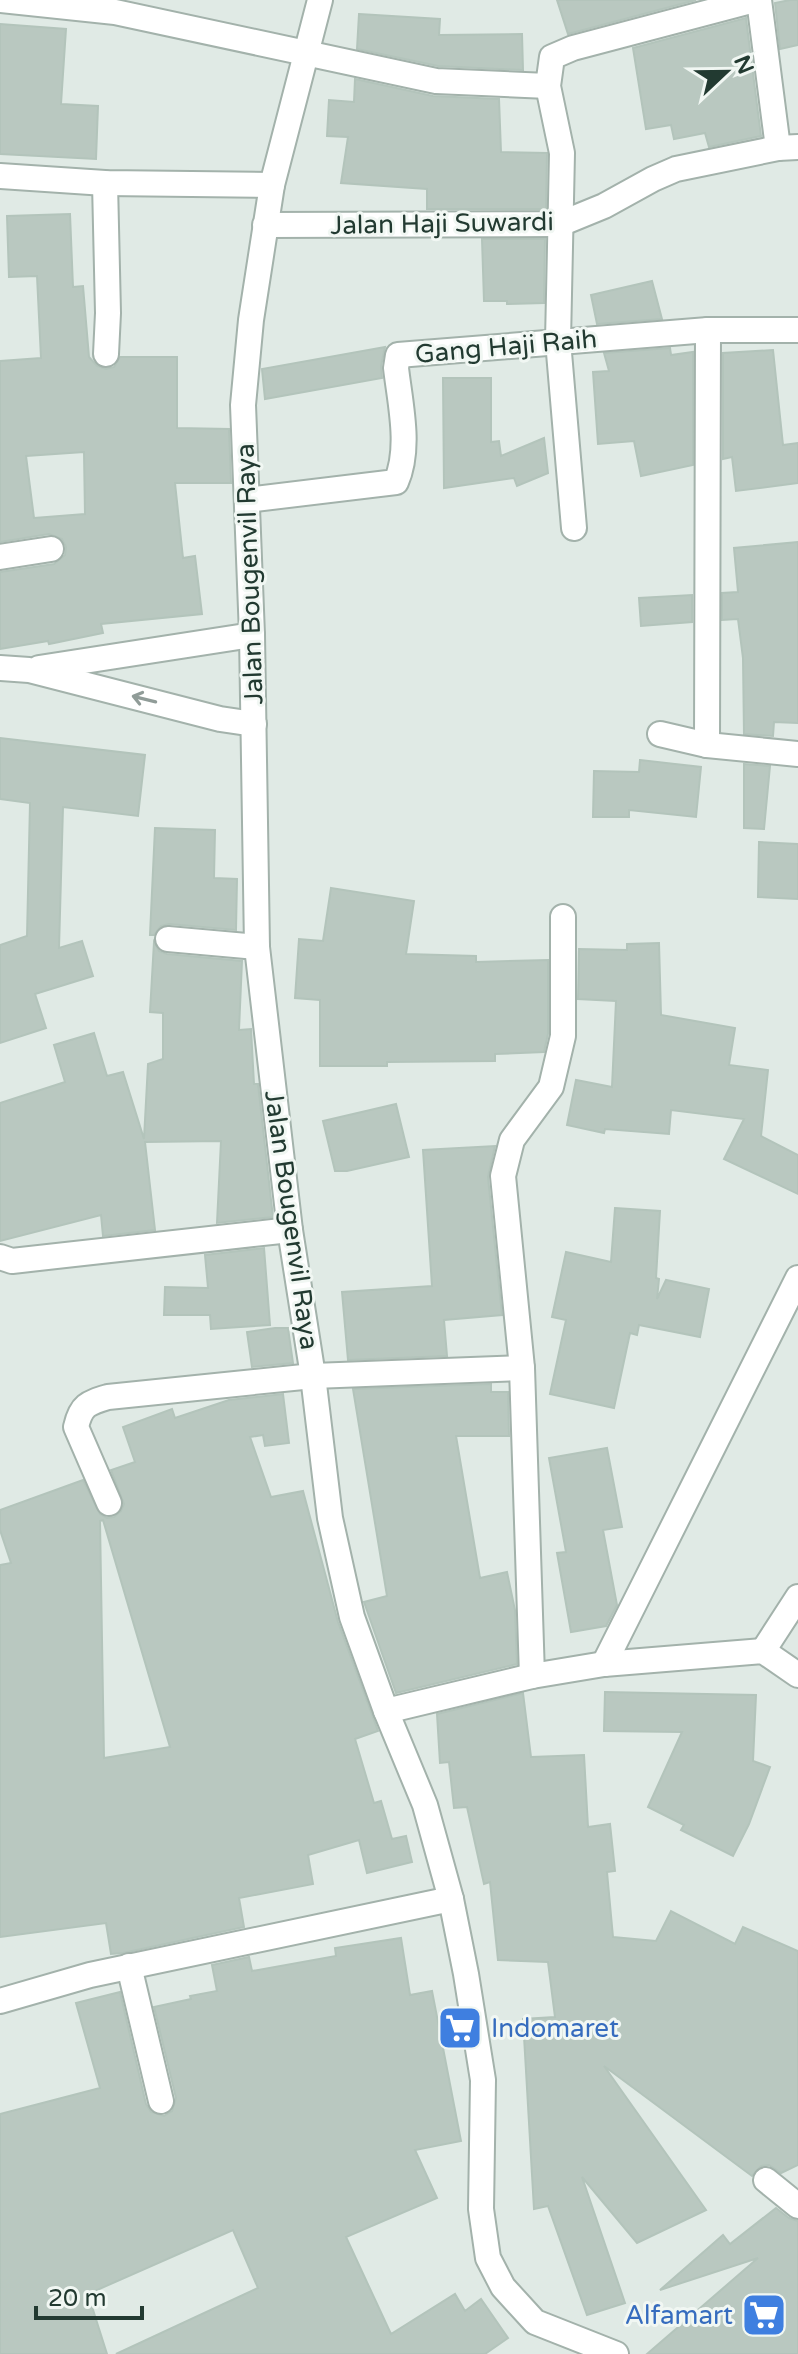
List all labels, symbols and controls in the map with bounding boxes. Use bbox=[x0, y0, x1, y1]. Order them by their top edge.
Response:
north arrow bbox=[686, 32, 766, 112]
text: N bbox=[728, 52, 759, 78]
street label: Jalan Haji Suwardi bbox=[330, 206, 554, 241]
street label: Gang Haji Raih bbox=[414, 323, 598, 370]
street label: Jalan Bougenvil Raya bbox=[229, 443, 270, 705]
one-way arrow bbox=[132, 691, 158, 706]
street label: Jalan Bougenvil Raya bbox=[258, 1088, 325, 1352]
supermarket icon: Indomaret bbox=[436, 2004, 484, 2052]
place label: Indomaret bbox=[491, 2013, 619, 2044]
scale bar bbox=[36, 2270, 142, 2320]
text: 20 m bbox=[48, 2284, 106, 2313]
supermarket icon: Alfamart bbox=[740, 2291, 788, 2339]
place label: Alfamart bbox=[625, 2300, 733, 2331]

